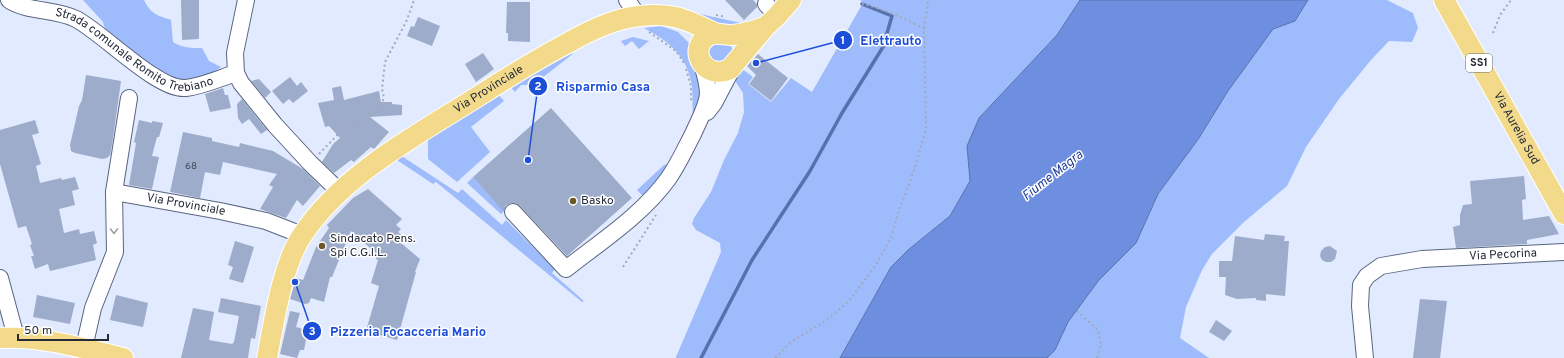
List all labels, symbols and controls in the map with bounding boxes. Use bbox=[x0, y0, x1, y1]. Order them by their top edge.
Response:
street label: Strada comunale Romito Trebiano bbox=[54, 5, 216, 96]
callout: Elettrauto bbox=[833, 28, 930, 53]
text: 1 bbox=[841, 33, 845, 49]
text: Elettrauto bbox=[860, 34, 922, 50]
road number: SS1 bbox=[1466, 54, 1492, 72]
street label: Via Provinciale bbox=[451, 62, 527, 118]
callout: Risparmio Casa bbox=[528, 74, 658, 99]
text: 2 bbox=[534, 79, 542, 95]
text: Risparmio Casa bbox=[556, 80, 650, 96]
street label: Via Aurelia Sud bbox=[1489, 89, 1543, 168]
water label: Fiume Magra bbox=[1019, 147, 1087, 205]
house number: 68 bbox=[185, 160, 197, 173]
street label: Via Provinciale bbox=[145, 190, 227, 220]
place label: Basko bbox=[581, 193, 614, 209]
marker: Basko bbox=[568, 196, 578, 206]
one-way arrow bbox=[110, 228, 118, 234]
place label: Sindacato Pens. Spi C.G.I.L. bbox=[330, 231, 416, 261]
marker: Sindacato Pens. Spi C.G.I.L. bbox=[317, 241, 327, 251]
street label: Via Pecorina bbox=[1469, 245, 1537, 265]
scale bar bbox=[18, 316, 108, 342]
callout: Pizzeria Focacceria Mario bbox=[302, 319, 494, 344]
text: 50 m bbox=[24, 323, 52, 339]
text: 3 bbox=[308, 324, 316, 340]
text: Pizzeria Focacceria Mario bbox=[330, 325, 486, 341]

